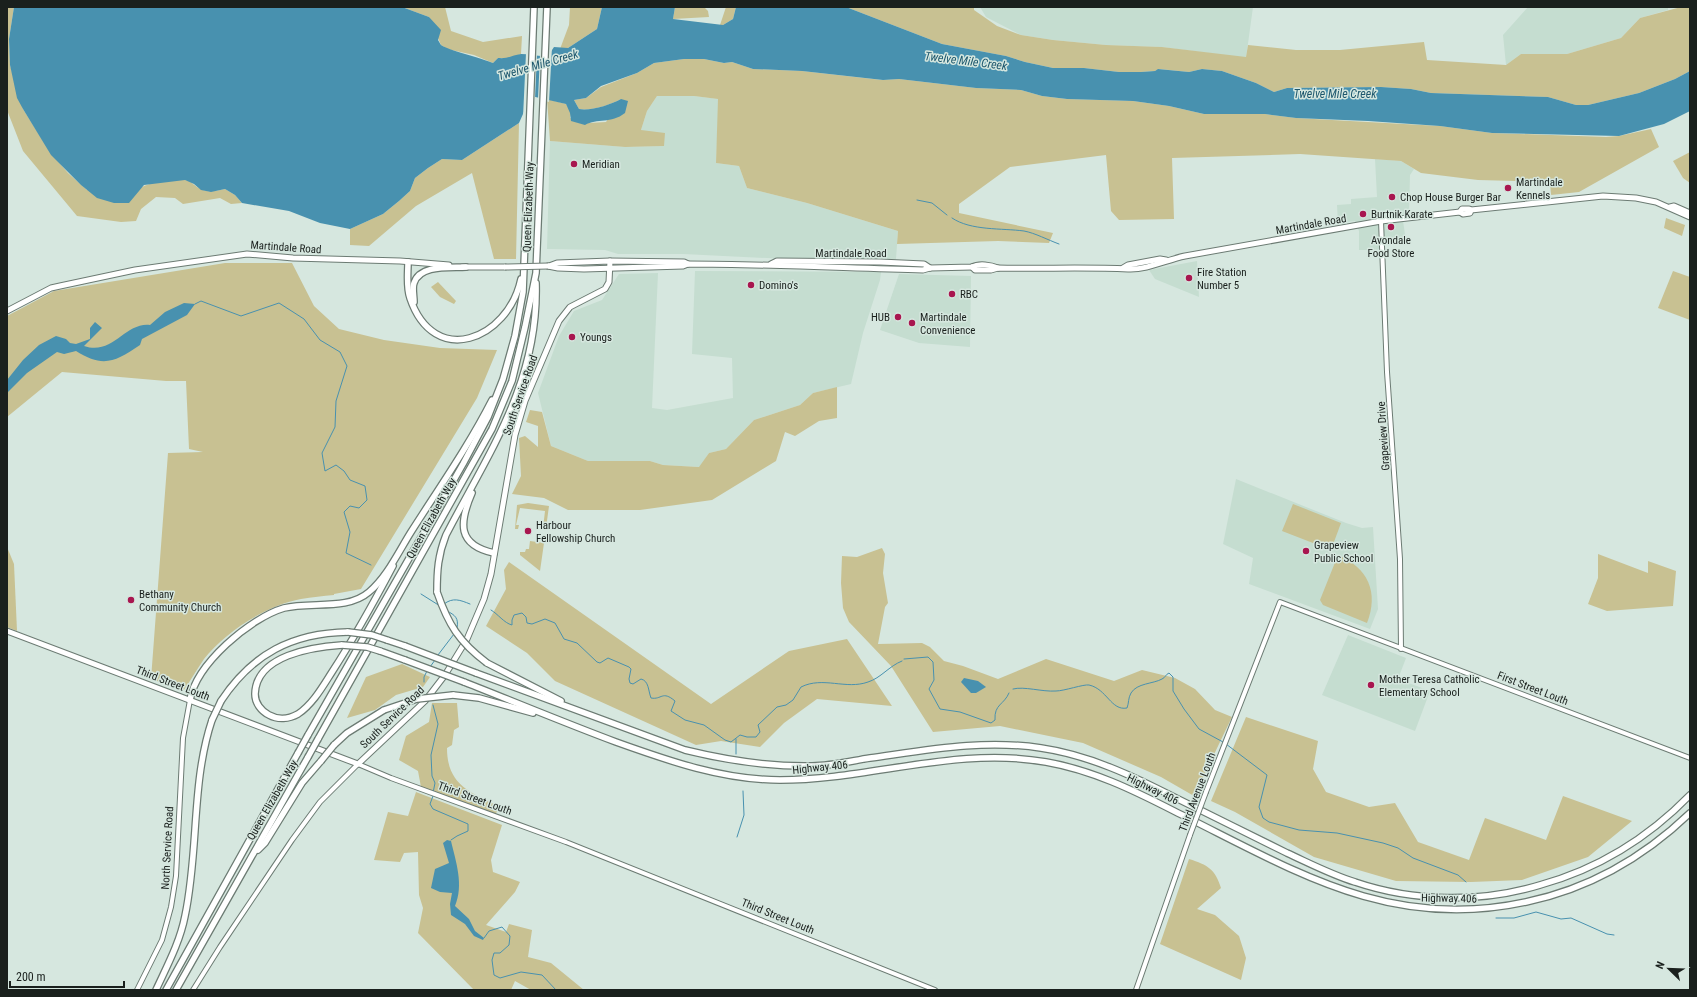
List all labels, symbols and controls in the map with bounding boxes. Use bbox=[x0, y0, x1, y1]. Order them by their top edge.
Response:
water label: Twelve Mile Creek bbox=[496, 47, 581, 83]
water label: Twelve Mile Creek bbox=[924, 49, 1009, 73]
water label: Twelve Mile Creek bbox=[1293, 87, 1377, 101]
place label: Meridian bbox=[582, 158, 620, 171]
marker: Meridian bbox=[569, 159, 579, 169]
street label: Queen Elizabeth Way bbox=[520, 161, 537, 252]
place label: Martindale Kennels bbox=[1516, 176, 1563, 202]
marker: Martindale Kennels bbox=[1503, 183, 1513, 193]
place label: Chop House Burger Bar bbox=[1400, 191, 1502, 204]
marker: Chop House Burger Bar bbox=[1387, 192, 1397, 202]
place label: Burtnik Karate bbox=[1371, 208, 1433, 221]
marker: Burtnik Karate bbox=[1358, 209, 1368, 219]
street label: Martindale Road bbox=[1275, 212, 1347, 237]
marker: Avondale Food Store bbox=[1386, 222, 1396, 232]
place label: Avondale Food Store bbox=[1368, 234, 1414, 260]
street label: Martindale Road bbox=[250, 239, 322, 256]
street label: Martindale Road bbox=[815, 247, 887, 260]
place label: Fire Station Number 5 bbox=[1197, 266, 1247, 292]
marker: Fire Station Number 5 bbox=[1184, 273, 1194, 283]
place label: Domino's bbox=[759, 279, 798, 292]
marker: Domino's bbox=[746, 280, 756, 290]
place label: RBC bbox=[960, 288, 978, 301]
marker: RBC bbox=[947, 289, 957, 299]
place label: HUB bbox=[871, 311, 890, 324]
place label: Martindale Convenience bbox=[920, 311, 975, 337]
marker: HUB bbox=[893, 312, 903, 322]
marker: Martindale Convenience bbox=[907, 318, 917, 328]
place label: Youngs bbox=[580, 331, 612, 344]
marker: Youngs bbox=[567, 332, 577, 342]
street label: South Service Road bbox=[501, 353, 540, 437]
street label: Grapeview Drive bbox=[1375, 401, 1392, 471]
street label: Queen Elizabeth Way bbox=[404, 475, 459, 561]
place label: Harbour Fellowship Church bbox=[536, 519, 615, 545]
marker: Harbour Fellowship Church bbox=[523, 526, 533, 536]
place label: Grapeview Public School bbox=[1314, 539, 1373, 565]
marker: Grapeview Public School bbox=[1301, 546, 1311, 556]
place label: Bethany Community Church bbox=[139, 588, 221, 614]
marker: Bethany Community Church bbox=[126, 595, 136, 605]
street label: Third Street Louth bbox=[134, 663, 211, 703]
street label: First Street Louth bbox=[1496, 669, 1570, 708]
place label: Mother Teresa Catholic Elementary School bbox=[1379, 673, 1480, 699]
marker: Mother Teresa Catholic Elementary School bbox=[1366, 680, 1376, 690]
street label: South Service Road bbox=[358, 683, 427, 751]
street label: Third Avenue Louth bbox=[1176, 751, 1219, 834]
street label: Queen Elizabeth Way bbox=[244, 758, 301, 843]
street label: Highway 406 bbox=[792, 758, 848, 777]
street label: Highway 406 bbox=[1125, 771, 1181, 808]
street label: Third Street Louth bbox=[436, 779, 514, 818]
street label: North Service Road bbox=[159, 806, 176, 890]
street label: Highway 406 bbox=[1421, 892, 1477, 905]
street label: Third Street Louth bbox=[739, 896, 816, 937]
north arrow bbox=[1649, 949, 1689, 989]
text: N bbox=[1653, 959, 1668, 971]
scale bar bbox=[10, 963, 124, 989]
text: 200 m bbox=[16, 970, 46, 984]

